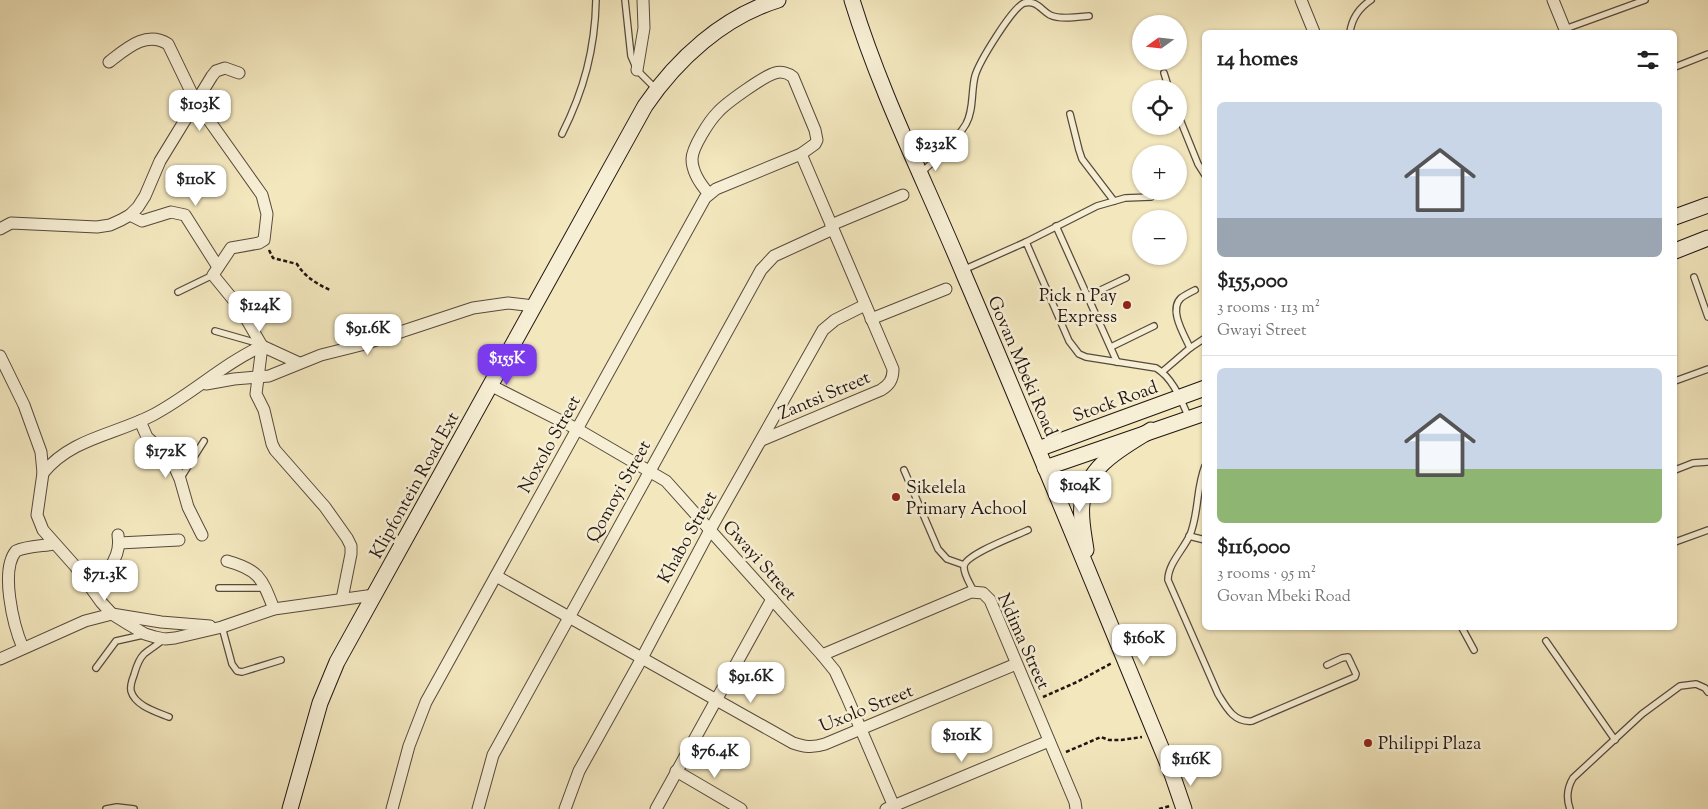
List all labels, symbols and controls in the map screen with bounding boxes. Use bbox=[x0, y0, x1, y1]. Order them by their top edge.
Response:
north arrow bbox=[1132, 15, 1188, 70]
map controls bbox=[1132, 15, 1187, 265]
text: 14 homes bbox=[1217, 45, 1298, 75]
icon: filters bbox=[1634, 46, 1662, 74]
button: locate bbox=[1132, 80, 1187, 135]
pin: $103K bbox=[165, 90, 235, 132]
text: $103K bbox=[180, 94, 220, 117]
pin: $232K bbox=[901, 130, 971, 172]
text: $232K bbox=[915, 134, 957, 157]
icon: home bbox=[1395, 135, 1485, 225]
button: + bbox=[1132, 145, 1187, 200]
pin: $110K bbox=[161, 164, 231, 207]
text: $110K bbox=[176, 169, 216, 192]
button: − bbox=[1132, 210, 1187, 265]
text: $155,000 bbox=[1217, 267, 1288, 297]
place label: Pick n Pay Express bbox=[1039, 284, 1117, 331]
pin: $124K bbox=[225, 290, 295, 333]
street label: Govan Mbeki Road bbox=[980, 292, 1063, 441]
text: $124K bbox=[239, 295, 281, 318]
text: 3 rooms · 113 m² bbox=[1217, 297, 1320, 320]
marker: Pick n Pay Express bbox=[1121, 299, 1133, 311]
pin: $91.6K bbox=[327, 314, 409, 356]
text: $91.6K bbox=[346, 318, 391, 341]
text: Gwayi Street bbox=[1217, 320, 1306, 343]
pin: $155K bbox=[472, 344, 542, 386]
text: $155K bbox=[489, 348, 525, 371]
street label: Zantsi Street bbox=[775, 366, 875, 428]
street label: Stock Road bbox=[1069, 375, 1162, 430]
street label: Noxolo Street bbox=[513, 391, 588, 499]
icon: home bbox=[1395, 400, 1485, 490]
street label: Klipfontein Road Ext bbox=[365, 408, 467, 564]
pin: $172K bbox=[131, 436, 201, 479]
street label: Qomoyi Street bbox=[581, 436, 659, 548]
text: $172K bbox=[146, 441, 186, 464]
pin: $104K bbox=[1045, 470, 1115, 513]
text: $104K bbox=[1059, 475, 1101, 498]
place label: Sikelela Primary Achool bbox=[906, 476, 1027, 523]
street label: Khabo Street bbox=[653, 487, 725, 589]
marker: Sikelela Primary Achool bbox=[890, 491, 902, 503]
street label: Gwayi Street bbox=[715, 515, 802, 607]
text: $116,000 bbox=[1217, 533, 1290, 563]
pin: $71.3K bbox=[64, 560, 146, 602]
text: 3 rooms · 95 m² bbox=[1217, 563, 1316, 586]
text: $71.3K bbox=[83, 564, 127, 587]
text: Govan Mbeki Road bbox=[1217, 586, 1351, 609]
street label: Ndima Street bbox=[989, 590, 1055, 694]
pin: $160K bbox=[1109, 624, 1179, 666]
text: $160K bbox=[1123, 628, 1165, 651]
pin: $91.6K bbox=[710, 662, 792, 704]
text: $91.6K bbox=[729, 666, 774, 689]
street label: Uxolo Street bbox=[816, 679, 918, 740]
pin: $101K bbox=[927, 720, 997, 763]
text: $101K bbox=[942, 725, 982, 748]
place label: Philippi Plaza bbox=[1378, 732, 1481, 758]
pin: $76.4K bbox=[674, 736, 756, 779]
marker: Philippi Plaza bbox=[1362, 737, 1374, 749]
text: $76.4K bbox=[691, 741, 739, 764]
pin: $116K bbox=[1156, 744, 1226, 787]
text: $116K bbox=[1172, 749, 1210, 772]

